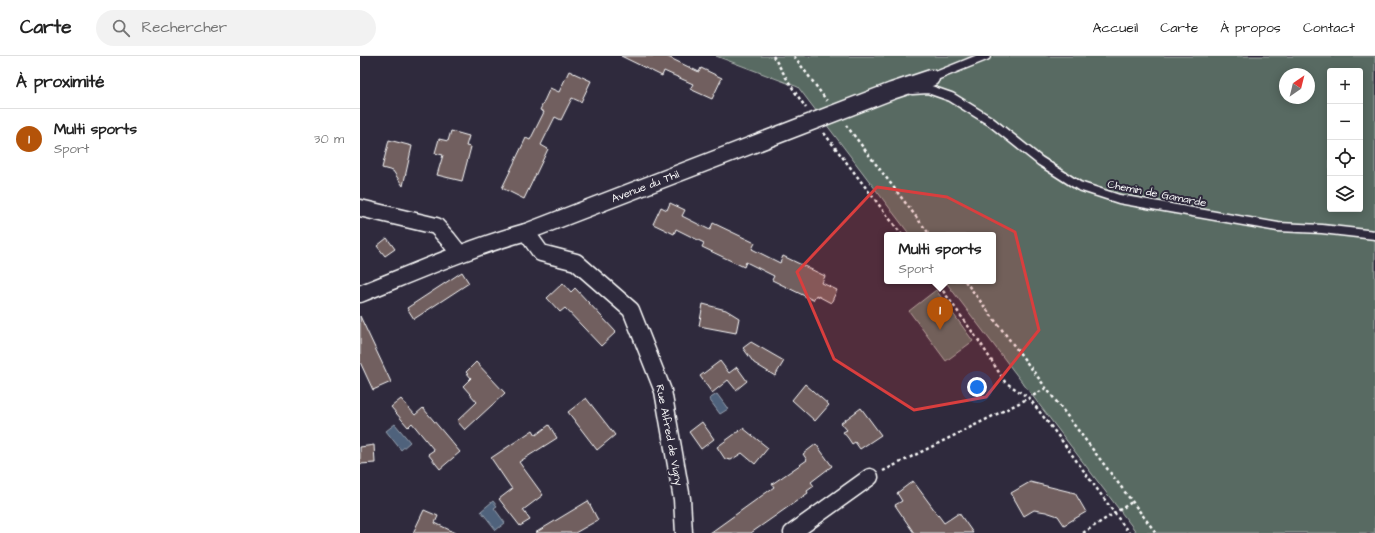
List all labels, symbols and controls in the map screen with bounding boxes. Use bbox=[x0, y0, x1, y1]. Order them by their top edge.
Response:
search box bbox=[96, 10, 376, 46]
text: Carte bbox=[20, 14, 72, 41]
icon: search bbox=[110, 17, 132, 39]
text: Rechercher bbox=[142, 17, 227, 38]
text: Accueil bbox=[1093, 18, 1138, 38]
text: Carte bbox=[1160, 18, 1198, 38]
text: À propos bbox=[1220, 18, 1281, 38]
text: Contact bbox=[1303, 18, 1355, 38]
north arrow bbox=[1279, 68, 1315, 104]
map controls bbox=[1327, 68, 1363, 212]
button: + bbox=[1327, 68, 1363, 104]
text: À proximité bbox=[16, 70, 105, 94]
button: − bbox=[1327, 104, 1363, 140]
text: Multi sports bbox=[54, 119, 137, 140]
text: 1 bbox=[28, 130, 30, 148]
text: 30 m bbox=[314, 130, 344, 148]
text: Sport bbox=[54, 140, 89, 158]
button: locate bbox=[1327, 140, 1363, 176]
street label: Avenue du Thil bbox=[609, 167, 681, 206]
button: layers bbox=[1327, 176, 1363, 212]
street label: Chemin de Gamarde bbox=[1106, 177, 1208, 210]
popup bbox=[884, 232, 996, 284]
text: Multi sports bbox=[899, 239, 981, 260]
text: Sport bbox=[899, 260, 934, 278]
pin: 1 bbox=[927, 297, 953, 330]
your location bbox=[967, 377, 987, 397]
street label: Rue Alfred de Vigny bbox=[651, 383, 687, 487]

